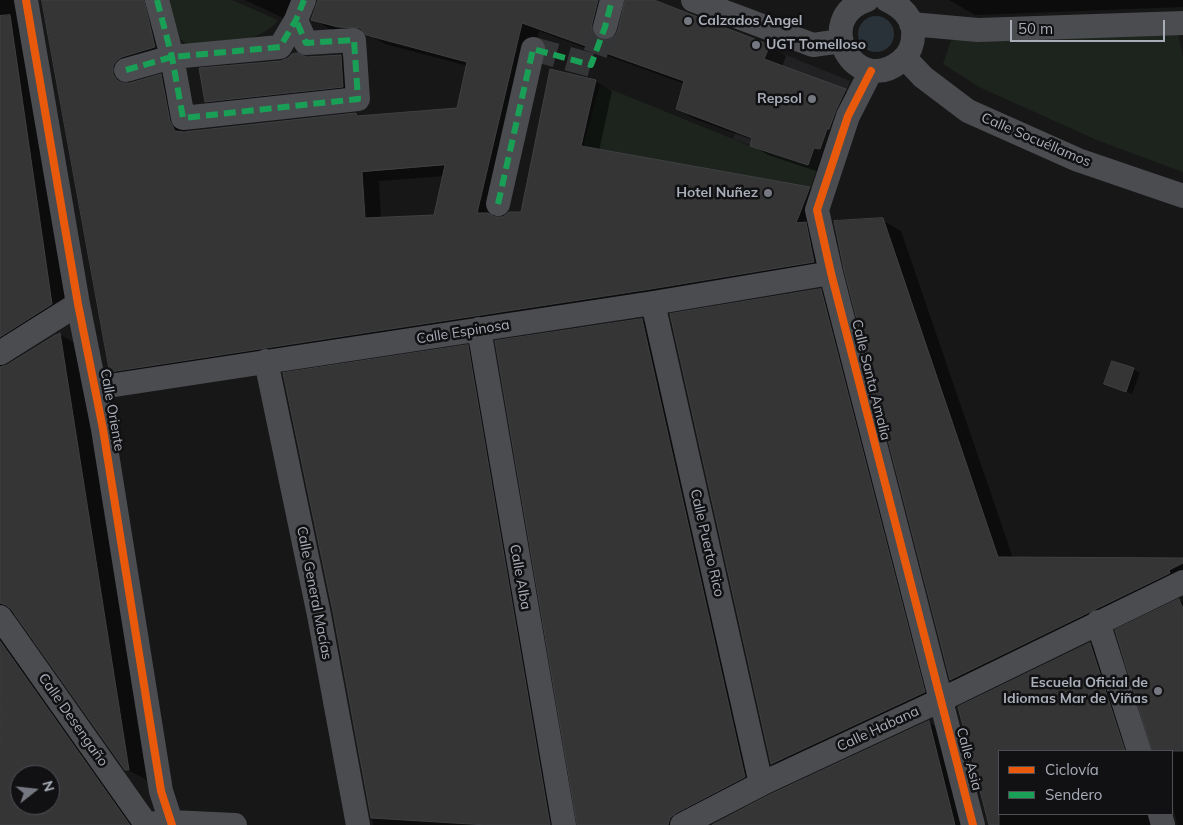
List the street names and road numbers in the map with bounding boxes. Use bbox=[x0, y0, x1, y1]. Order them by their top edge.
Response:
street label: Calle Socuéllamos bbox=[979, 109, 1093, 171]
street label: Calle Espinosa bbox=[415, 316, 511, 348]
street label: Calle Santa Amalia bbox=[848, 318, 894, 442]
street label: Calle Oriente bbox=[97, 368, 127, 452]
street label: Calle Puerto Rico bbox=[686, 487, 728, 599]
street label: Calle General Macías bbox=[293, 525, 335, 661]
street label: Calle Alba bbox=[506, 543, 534, 611]
street label: Calle Desengaño bbox=[35, 670, 111, 770]
street label: Calle Habana bbox=[834, 703, 922, 755]
street label: Calle Asia bbox=[953, 726, 985, 792]

